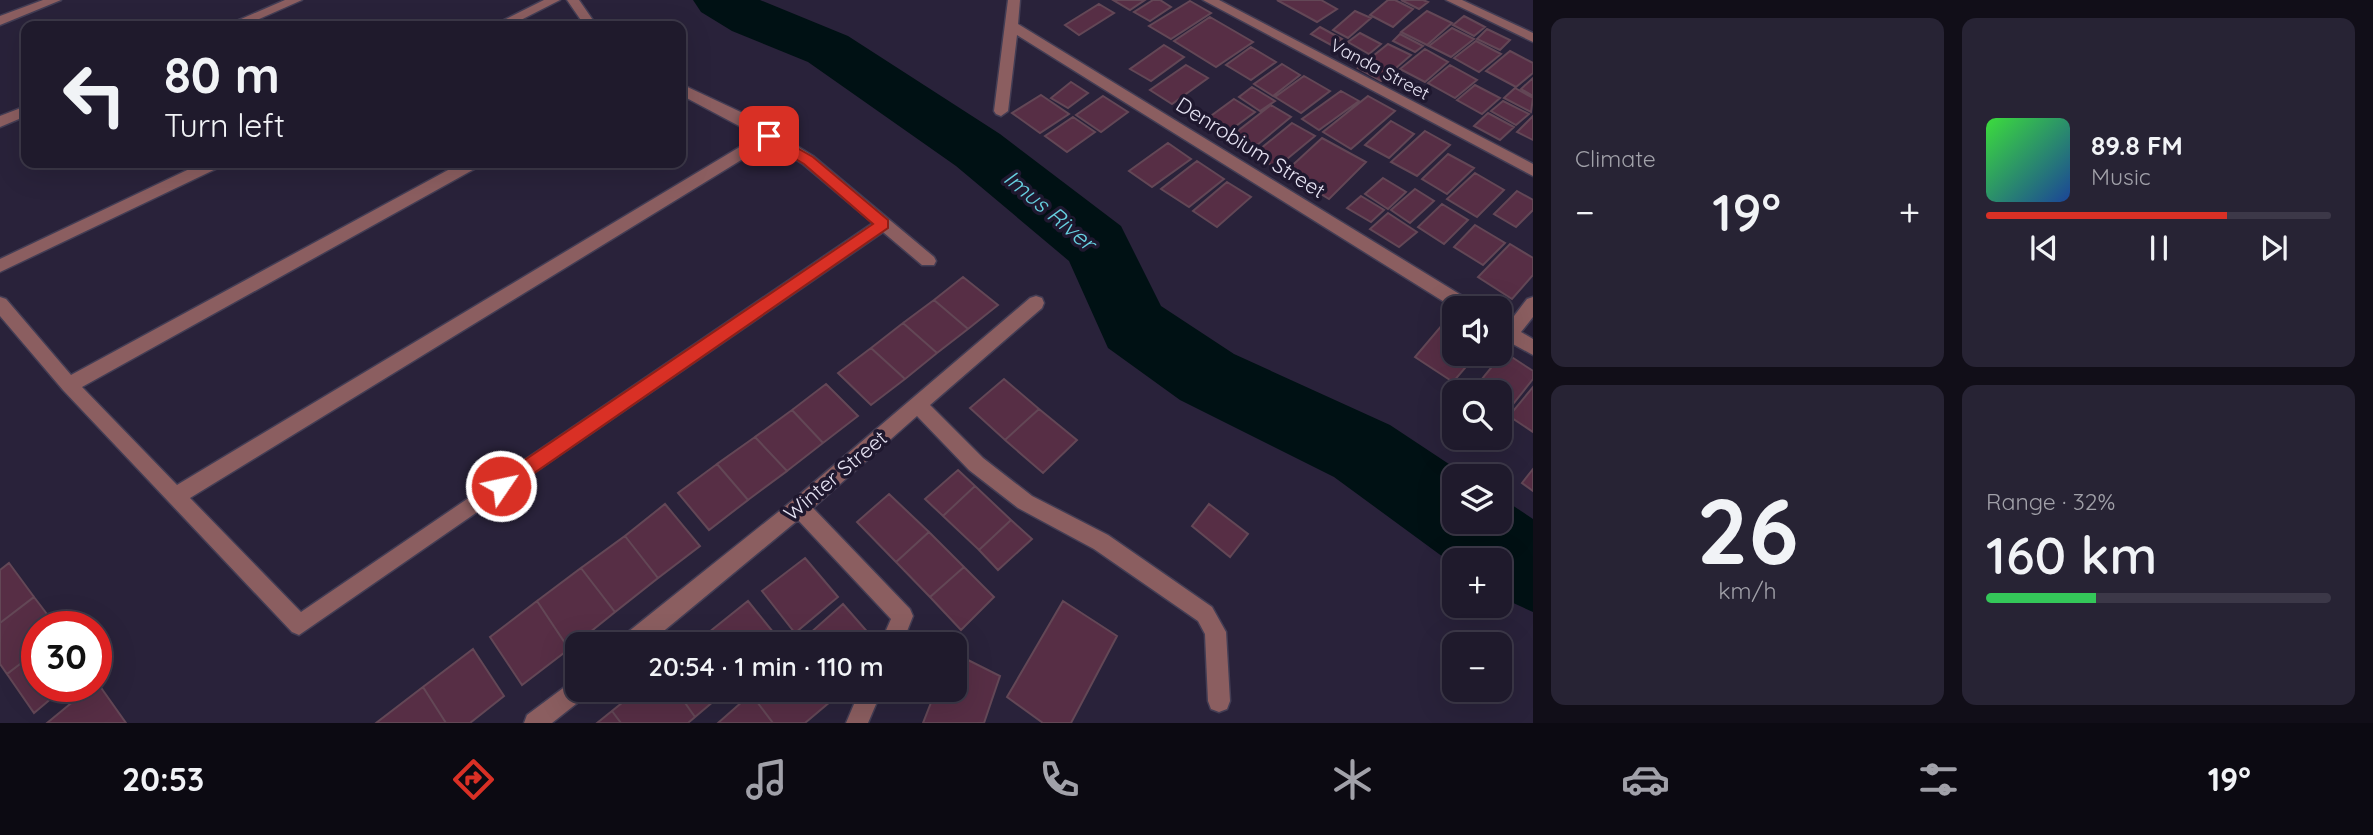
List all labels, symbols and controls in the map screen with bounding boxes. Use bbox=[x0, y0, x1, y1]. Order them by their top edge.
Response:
street label: Vanda Street bbox=[1326, 33, 1434, 105]
text: 80 m bbox=[164, 44, 280, 105]
icon: left bbox=[49, 49, 140, 140]
street label: Denrobium Street bbox=[1172, 91, 1330, 203]
text: Turn left bbox=[164, 105, 285, 145]
pin bbox=[739, 106, 799, 166]
icon: arrive bbox=[750, 117, 788, 155]
text: 89.8 FM bbox=[2091, 129, 2183, 162]
text: Climate bbox=[1575, 144, 1656, 173]
text: Music bbox=[2091, 162, 2151, 191]
water label: Imus River bbox=[998, 163, 1104, 259]
text: 19° bbox=[1712, 179, 1781, 244]
text: − bbox=[1575, 188, 1595, 236]
text: + bbox=[1899, 188, 1920, 236]
icon: previous bbox=[2025, 229, 2063, 267]
icon: pause bbox=[2140, 229, 2178, 267]
icon: next bbox=[2255, 229, 2293, 267]
map controls bbox=[1442, 296, 1512, 702]
button: sound bbox=[1442, 296, 1512, 366]
button: search bbox=[1442, 380, 1512, 450]
street label: Winter Street bbox=[778, 424, 892, 526]
position arrow bbox=[464, 449, 538, 523]
button: layers bbox=[1442, 464, 1512, 534]
text: 26 bbox=[1696, 473, 1799, 587]
text: Range · 32% bbox=[1986, 487, 2115, 516]
text: 160 km bbox=[1986, 522, 2157, 587]
button: + bbox=[1442, 548, 1512, 618]
text: km/h bbox=[1718, 576, 1777, 605]
speed limit sign: 30 bbox=[21, 611, 112, 702]
button: − bbox=[1442, 632, 1512, 702]
text: 20:54 · 1 min · 110 m bbox=[648, 650, 884, 683]
icon: directions bbox=[449, 755, 498, 804]
icon: music bbox=[742, 755, 791, 804]
icon: phone bbox=[1035, 755, 1084, 804]
icon: climate bbox=[1328, 755, 1377, 804]
icon: car bbox=[1621, 755, 1670, 804]
icon: filters bbox=[1914, 755, 1963, 804]
text: 20:53 bbox=[122, 759, 204, 799]
text: 19° bbox=[2208, 759, 2251, 799]

